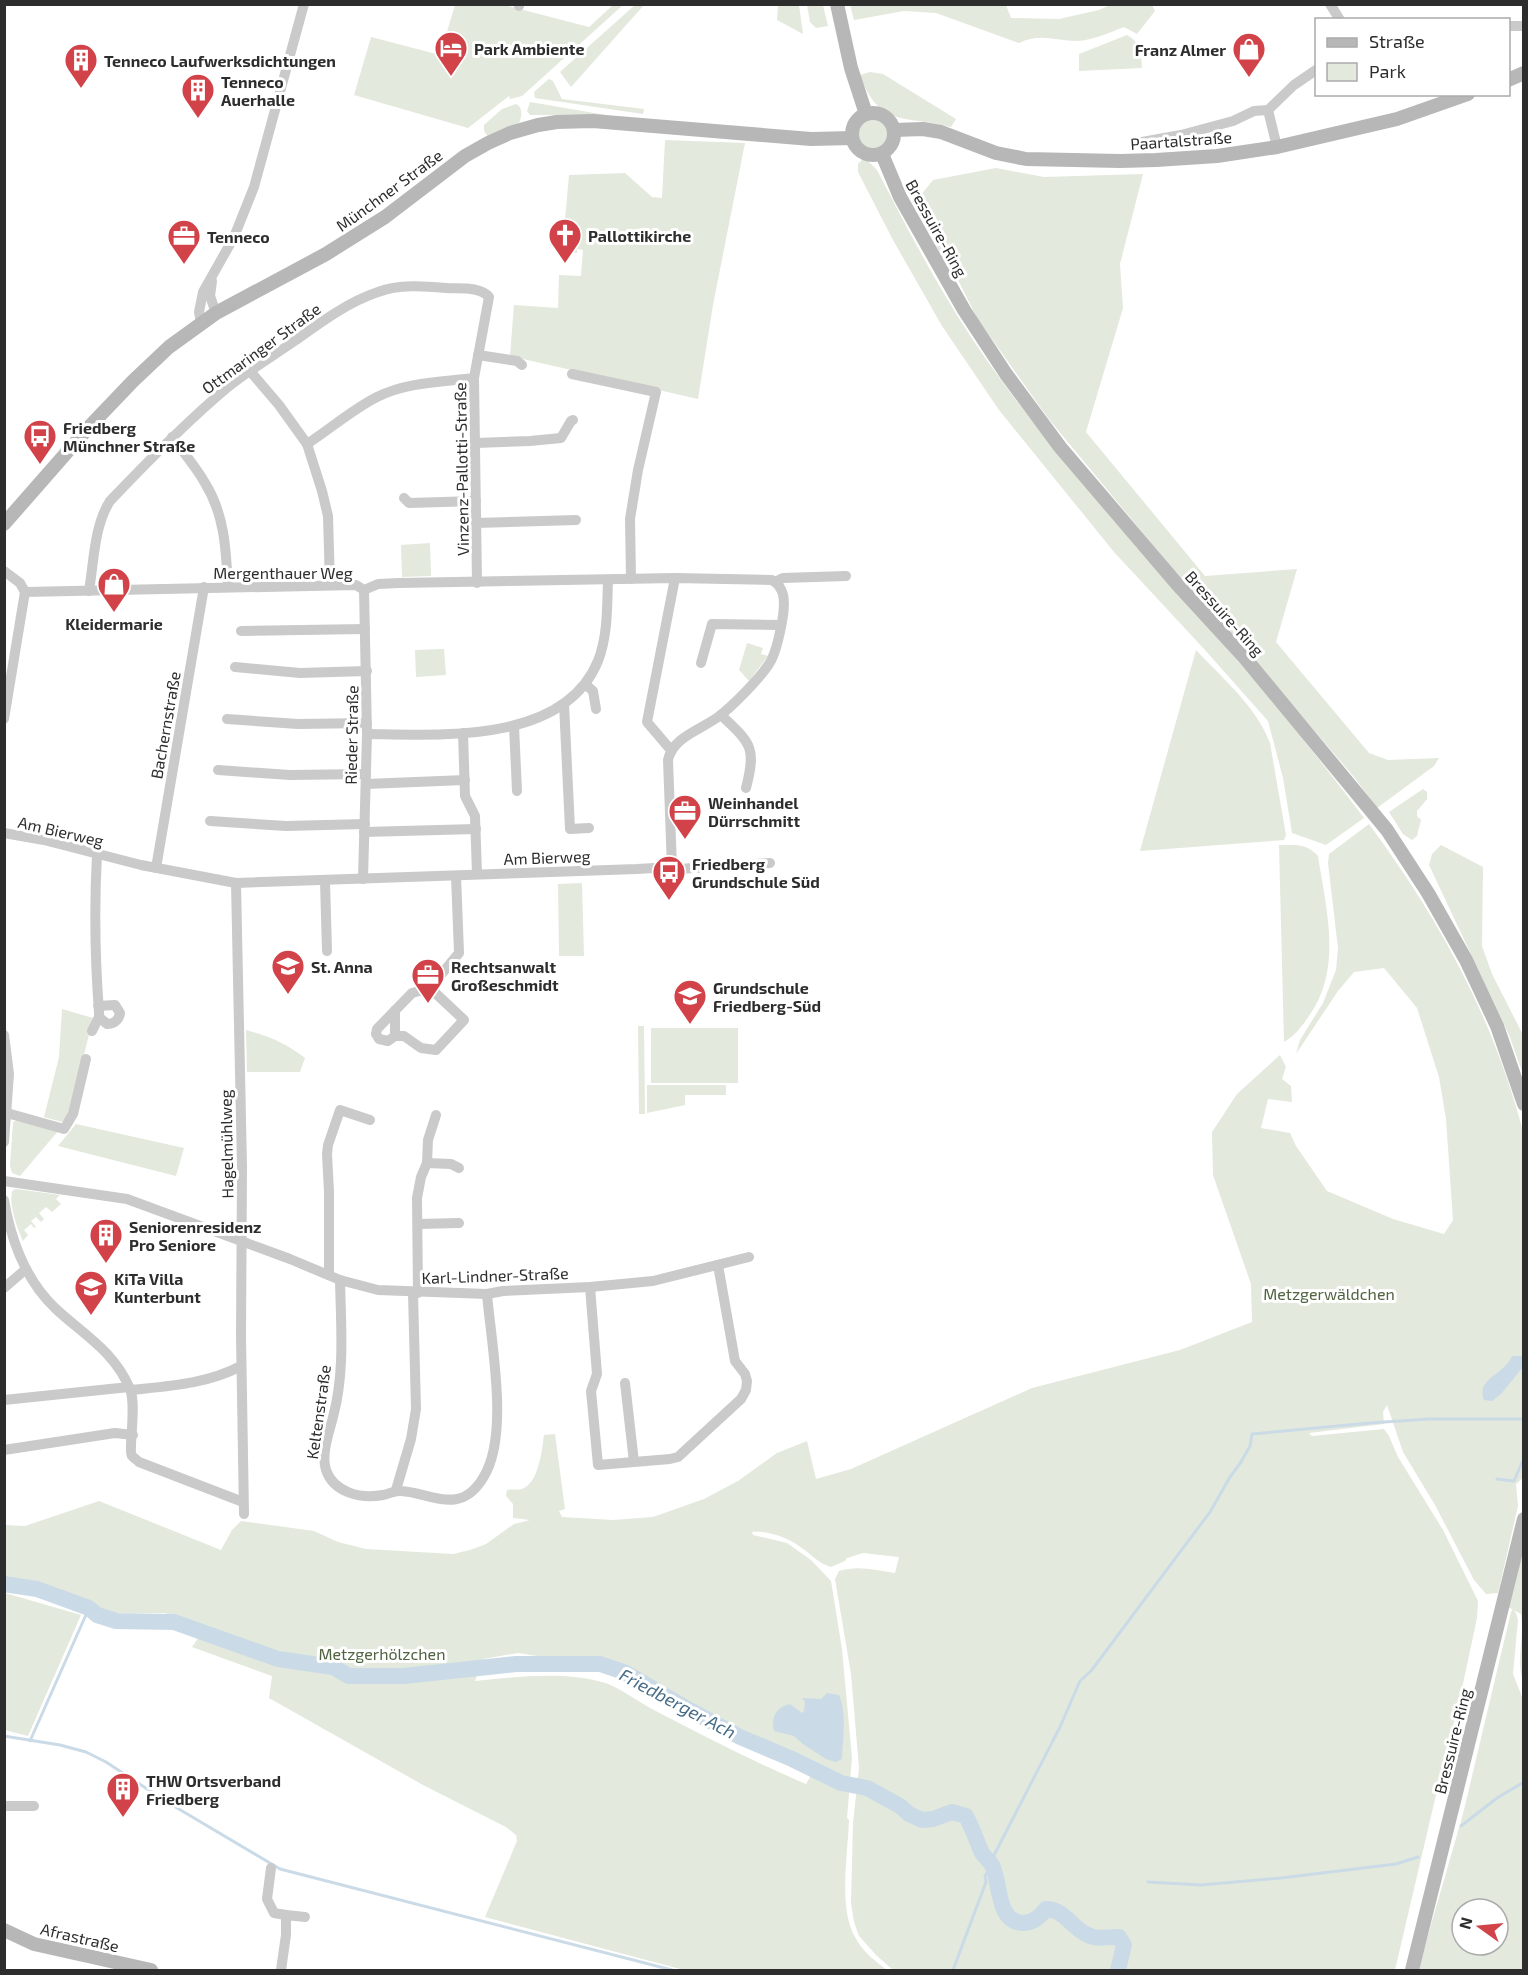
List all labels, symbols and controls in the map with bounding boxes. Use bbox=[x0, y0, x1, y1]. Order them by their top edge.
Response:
legend bbox=[1315, 18, 1510, 96]
hotel icon: Park Ambiente bbox=[433, 30, 469, 77]
text: Straße bbox=[1369, 30, 1425, 52]
shop icon: Franz Almer bbox=[1231, 31, 1267, 78]
place label: Park Ambiente bbox=[474, 39, 584, 58]
place label: Franz Almer bbox=[1135, 40, 1226, 59]
building icon: Tenneco Laufwerksdichtungen bbox=[63, 42, 99, 89]
place label: Tenneco Laufwerksdichtungen bbox=[104, 51, 336, 70]
text: Park bbox=[1369, 60, 1406, 82]
building icon: Tenneco Auerhalle bbox=[180, 72, 216, 119]
place label: Tenneco Auerhalle bbox=[221, 72, 295, 109]
street label: Paartalstraße bbox=[1130, 127, 1232, 153]
street label: Münchner Straße bbox=[332, 145, 446, 235]
street label: Bressuire-Ring bbox=[902, 176, 972, 280]
church icon: Pallottikirche bbox=[547, 217, 583, 264]
office icon: Tenneco bbox=[166, 218, 202, 265]
place label: Pallottikirche bbox=[588, 226, 691, 245]
place label: Tenneco bbox=[207, 227, 270, 246]
street label: Ottmaringer Straße bbox=[198, 299, 324, 397]
street label: Vinzenz-Pallotti-Straße bbox=[450, 382, 472, 556]
bus stop icon: Friedberg Münchner Straße bbox=[22, 418, 58, 465]
place label: Friedberg Münchner Straße bbox=[63, 418, 195, 455]
street label: Mergenthauer Weg bbox=[213, 563, 353, 582]
shop icon: Kleidermarie bbox=[96, 566, 132, 613]
street label: Bressuire-Ring bbox=[1182, 566, 1268, 660]
place label: Kleidermarie bbox=[65, 614, 163, 633]
street label: Bachernstraße bbox=[146, 670, 184, 780]
street label: Rieder Straße bbox=[341, 685, 361, 785]
office icon: Weinhandel Dürrschmitt bbox=[667, 793, 703, 840]
place label: Weinhandel Dürrschmitt bbox=[708, 793, 800, 830]
street label: Am Bierweg bbox=[16, 812, 106, 850]
street label: Am Bierweg bbox=[503, 846, 591, 868]
bus stop icon: Friedberg Grundschule Süd bbox=[651, 854, 687, 901]
place label: Friedberg Grundschule Süd bbox=[692, 854, 820, 891]
school or university icon: St. Anna bbox=[270, 948, 306, 995]
place label: St. Anna bbox=[311, 957, 373, 976]
office icon: Rechtsanwalt Großeschmidt bbox=[410, 957, 446, 1004]
place label: Rechtsanwalt Großeschmidt bbox=[451, 957, 559, 994]
school or university icon: Grundschule Friedberg-Süd bbox=[672, 978, 708, 1025]
place label: Grundschule Friedberg-Süd bbox=[713, 978, 821, 1015]
street label: Hagelmühlweg bbox=[216, 1089, 236, 1199]
building icon: Seniorenresidenz Pro Seniore bbox=[88, 1217, 124, 1264]
place label: Seniorenresidenz Pro Seniore bbox=[129, 1217, 261, 1254]
street label: Karl-Lindner-Straße bbox=[421, 1263, 569, 1287]
school or university icon: KiTa Villa Kunterbunt bbox=[73, 1269, 109, 1316]
place label: KiTa Villa Kunterbunt bbox=[114, 1269, 201, 1306]
park label: Metzgerwäldchen bbox=[1263, 1284, 1395, 1303]
street label: Keltenstraße bbox=[302, 1364, 334, 1460]
park label: Metzgerhölzchen bbox=[318, 1644, 446, 1663]
water label: Friedberger Ach bbox=[616, 1663, 740, 1743]
street label: Bressuire-Ring bbox=[1430, 1686, 1474, 1796]
building icon: THW Ortsverband Friedberg bbox=[105, 1771, 141, 1818]
place label: THW Ortsverband Friedberg bbox=[146, 1771, 281, 1808]
north arrow bbox=[1450, 1897, 1510, 1957]
text: N bbox=[1454, 1915, 1476, 1931]
street label: Afrastraße bbox=[39, 1919, 121, 1955]

